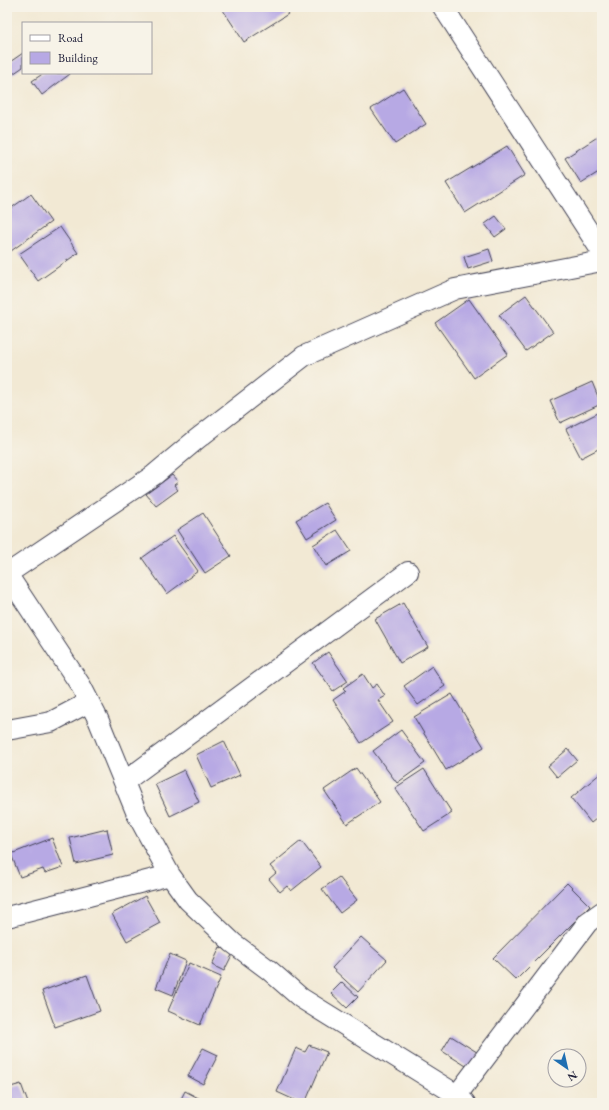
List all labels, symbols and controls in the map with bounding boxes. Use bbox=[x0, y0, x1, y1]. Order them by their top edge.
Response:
legend bbox=[22, 22, 152, 74]
text: Road bbox=[58, 30, 84, 46]
text: Building bbox=[58, 50, 99, 66]
north arrow bbox=[547, 1048, 587, 1088]
text: N bbox=[565, 1068, 580, 1085]

